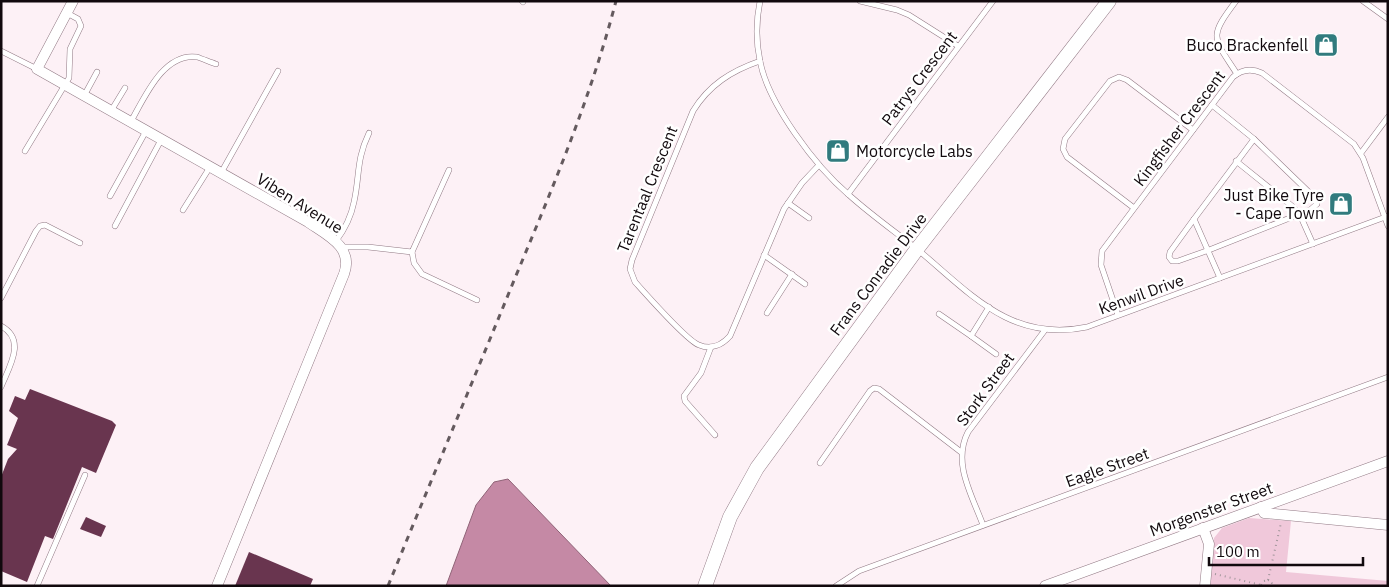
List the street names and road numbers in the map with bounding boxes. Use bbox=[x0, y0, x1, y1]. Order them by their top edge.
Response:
street label: Patrys Crescent bbox=[877, 27, 961, 129]
street label: Kingfisher Crescent bbox=[1129, 66, 1229, 190]
street label: Tarentaal Crescent bbox=[612, 123, 682, 255]
street label: Viben Avenue bbox=[253, 169, 347, 238]
street label: Frans Conradie Drive bbox=[825, 208, 931, 339]
street label: Kenwil Drive bbox=[1096, 269, 1186, 319]
street label: Stork Street bbox=[952, 348, 1018, 430]
street label: Eagle Street bbox=[1063, 443, 1151, 491]
street label: Morgenster Street bbox=[1147, 478, 1275, 540]

